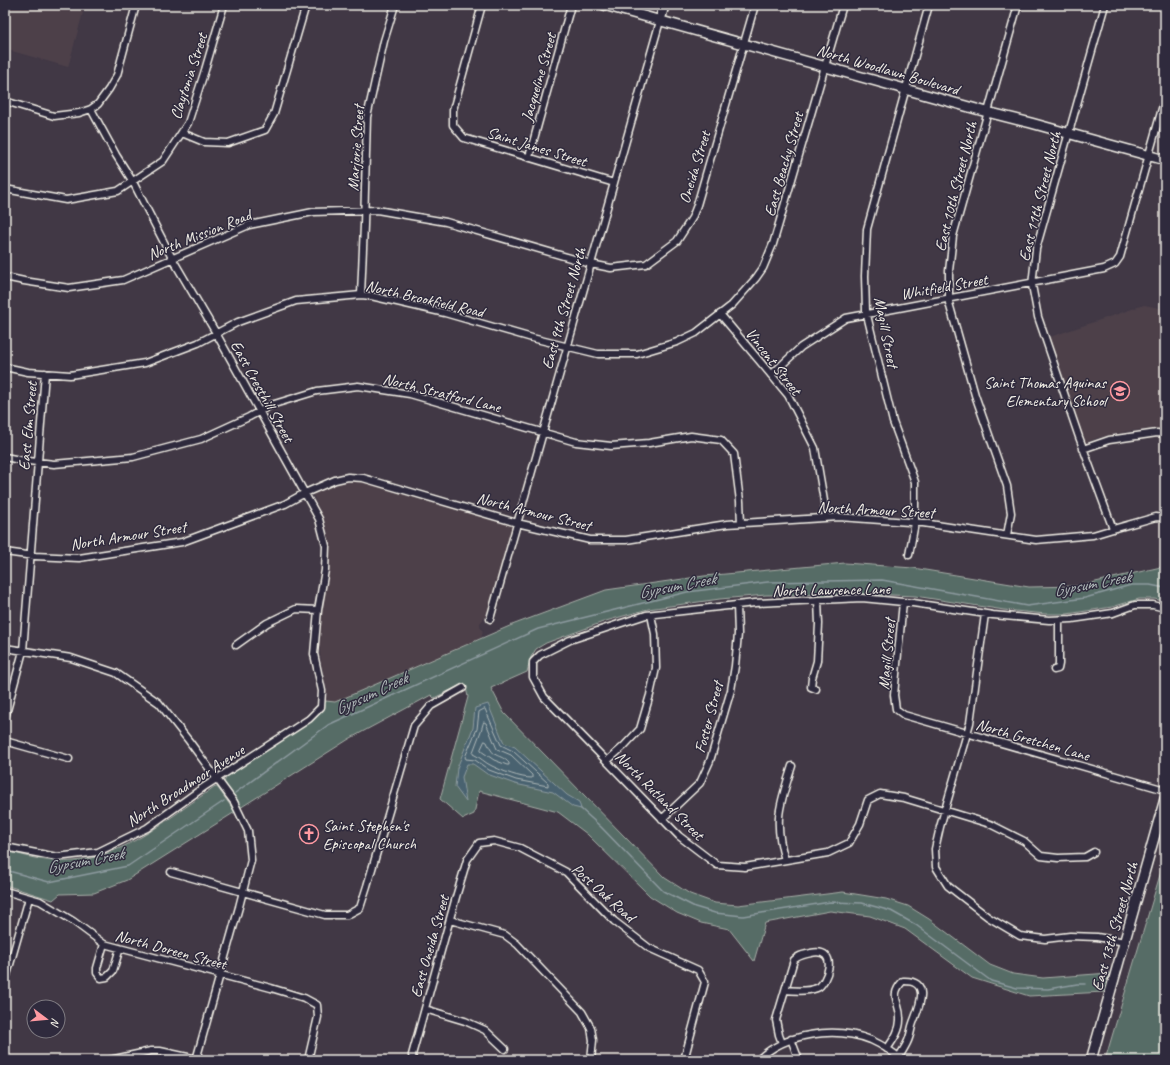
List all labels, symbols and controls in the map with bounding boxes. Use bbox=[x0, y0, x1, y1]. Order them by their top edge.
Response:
street label: Claytonia Street bbox=[166, 29, 213, 122]
street label: Jacqueline Street bbox=[517, 29, 562, 125]
street label: North Woodlawn Boulevard bbox=[814, 40, 964, 101]
street label: Marjorie Street bbox=[343, 102, 369, 192]
street label: East Beachy Street bbox=[760, 108, 809, 219]
street label: East 10th Street North bbox=[930, 119, 982, 253]
street label: Saint James Street bbox=[484, 122, 591, 172]
street label: Oneida Street bbox=[674, 127, 716, 206]
street label: East 11th Street North bbox=[1014, 129, 1066, 263]
street label: North Mission Road bbox=[145, 204, 256, 265]
street label: East 9th Street North bbox=[537, 244, 591, 371]
street label: Whitfield Street bbox=[899, 269, 991, 304]
street label: North Brookfield Road bbox=[364, 276, 488, 323]
street label: Magill Street bbox=[869, 295, 903, 372]
street label: Vincent Street bbox=[741, 324, 807, 401]
street label: East Cresthill Street bbox=[226, 337, 299, 447]
street label: North Stratford Lane bbox=[381, 369, 504, 418]
place label: Saint Thomas Aquinas Elementary School bbox=[984, 373, 1109, 411]
street label: East Elm Street bbox=[14, 379, 42, 471]
school or university icon: Saint Thomas Aquinas Elementary School bbox=[1109, 380, 1131, 402]
street label: North Armour Street bbox=[475, 488, 596, 536]
street label: North Armour Street bbox=[817, 497, 938, 523]
street label: North Armour Street bbox=[69, 517, 190, 555]
water label: Gypsum Creek bbox=[1052, 565, 1136, 601]
water label: Gypsum Creek bbox=[637, 567, 721, 603]
street label: North Lawrence Lane bbox=[772, 579, 892, 601]
street label: Magill Street bbox=[874, 615, 900, 690]
water label: Gypsum Creek bbox=[332, 666, 414, 719]
street label: Foster Street bbox=[690, 677, 729, 755]
street label: North Gretchen Lane bbox=[974, 714, 1093, 766]
street label: North Broadmoor Avenue bbox=[123, 739, 250, 831]
street label: North Rutland Street bbox=[611, 747, 709, 846]
place label: Saint Stephen's Episcopal Church bbox=[323, 816, 417, 854]
church icon: Saint Stephen's Episcopal Church bbox=[298, 823, 320, 845]
water label: Gypsum Creek bbox=[45, 842, 129, 878]
street label: Post Oak Road bbox=[567, 859, 641, 928]
street label: East 13th Street North bbox=[1087, 859, 1143, 993]
street label: East Oneida Street bbox=[406, 891, 455, 1000]
street label: North Doreen Street bbox=[113, 926, 230, 975]
north arrow bbox=[26, 999, 66, 1039]
text: N bbox=[47, 1017, 63, 1029]

